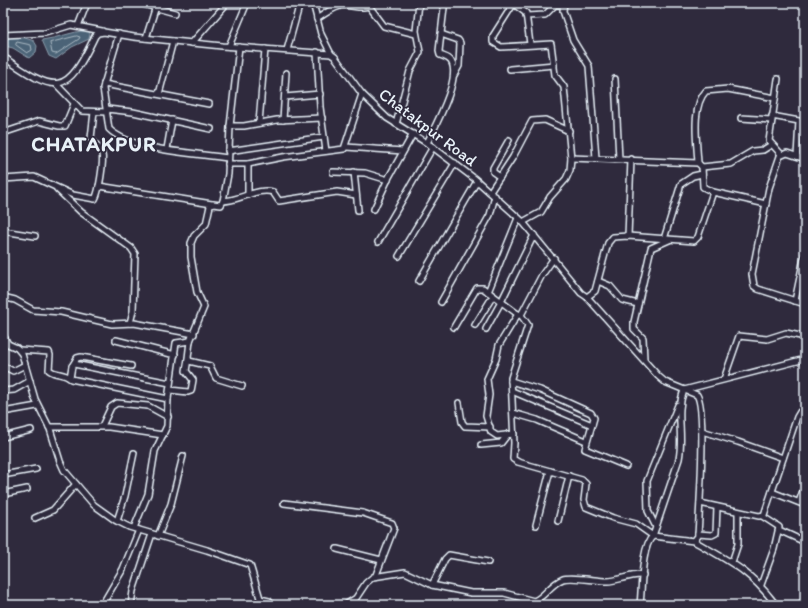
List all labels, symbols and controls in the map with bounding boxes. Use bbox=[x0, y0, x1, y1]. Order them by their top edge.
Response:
street label: Chatakpur Road bbox=[375, 84, 482, 171]
district label: CHATAKPUR bbox=[31, 131, 157, 156]

